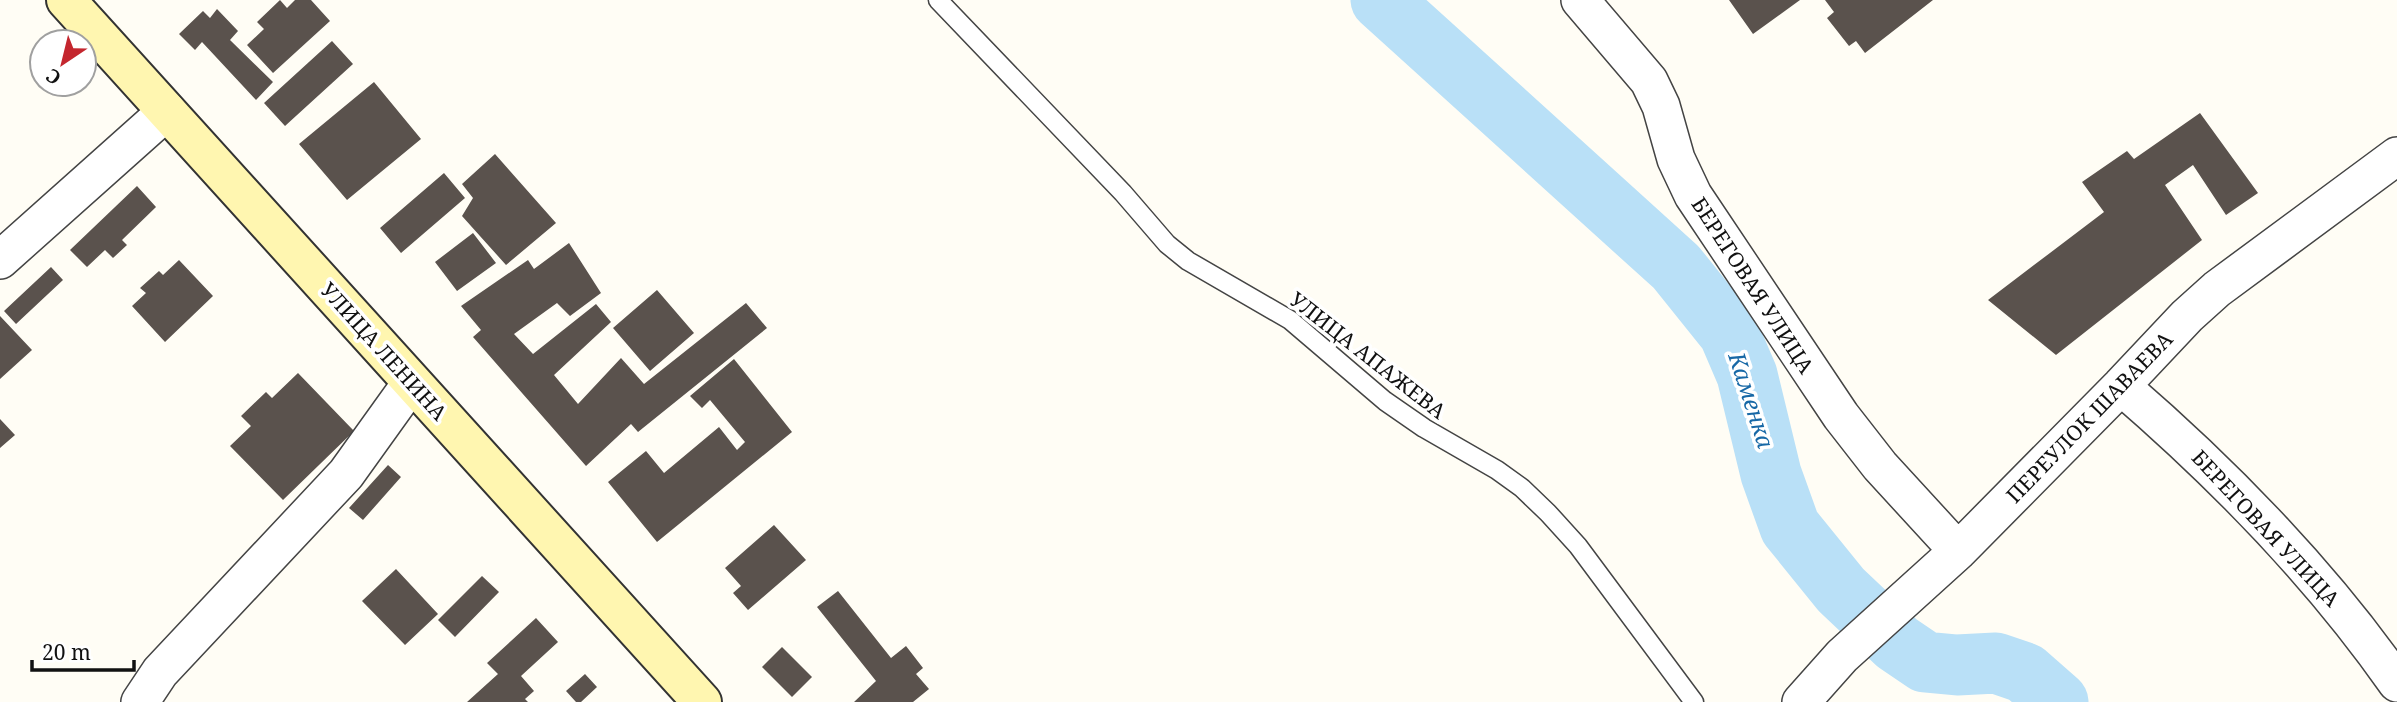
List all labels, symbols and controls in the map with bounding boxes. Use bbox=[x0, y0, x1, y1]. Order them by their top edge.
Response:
north arrow bbox=[28, 28, 98, 98]
text: С bbox=[41, 63, 66, 91]
street label: БЕРЕГОВАЯ УЛИЦА bbox=[1685, 191, 1821, 379]
street label: УЛИЦА ЛЕНИНА bbox=[315, 276, 454, 426]
street label: УЛИЦА АПАЖЕВА bbox=[1284, 285, 1452, 425]
street label: ПЕРЕУЛОК ШАВАЕВА bbox=[2000, 325, 2178, 509]
water label: Каменка bbox=[1721, 347, 1783, 452]
street label: БЕРЕГОВАЯ УЛИЦА bbox=[2186, 444, 2346, 613]
scale bar bbox=[32, 628, 133, 672]
text: 20 m bbox=[42, 638, 91, 666]

